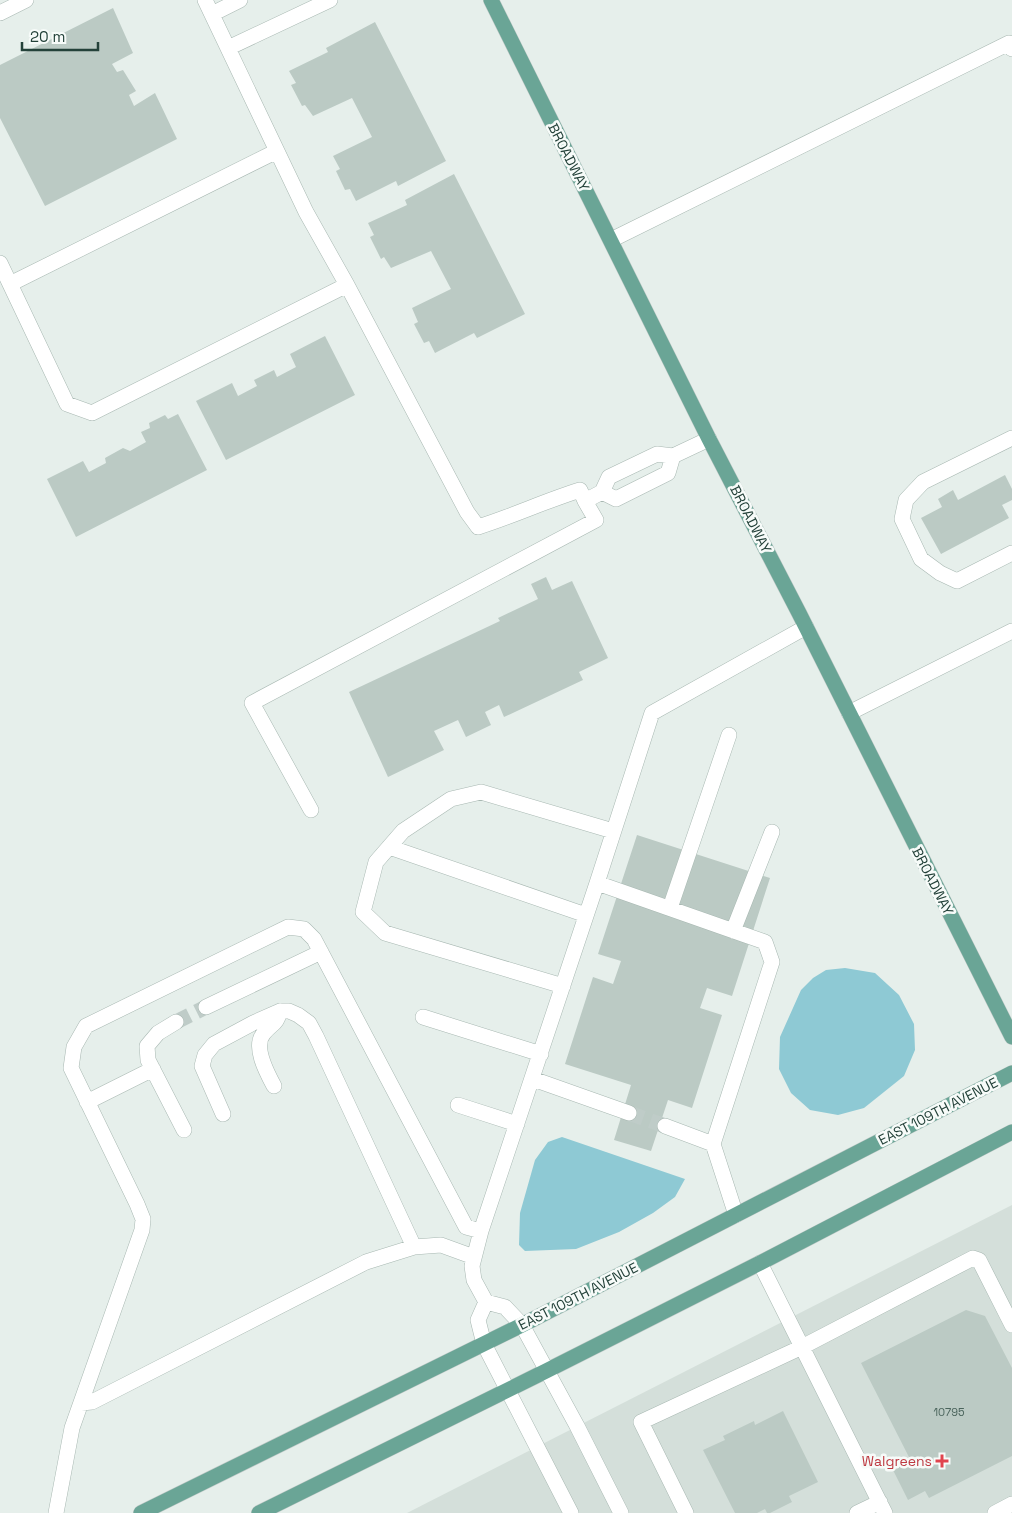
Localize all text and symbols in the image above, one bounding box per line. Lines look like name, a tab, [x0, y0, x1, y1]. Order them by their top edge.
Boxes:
scale bar	[22, 20, 99, 52]
text: 20 m	[30, 27, 65, 46]
street label: BROADWAY	[544, 120, 594, 194]
street label: BROADWAY	[726, 482, 776, 556]
street label: BROADWAY	[908, 844, 958, 918]
street label: EAST 109TH AVENUE	[875, 1073, 1001, 1149]
street label: EAST 109TH AVENUE	[515, 1258, 641, 1334]
house number: 10795	[934, 1405, 965, 1419]
place label: Walgreens	[862, 1452, 932, 1470]
marker: Walgreens	[936, 1455, 948, 1467]

